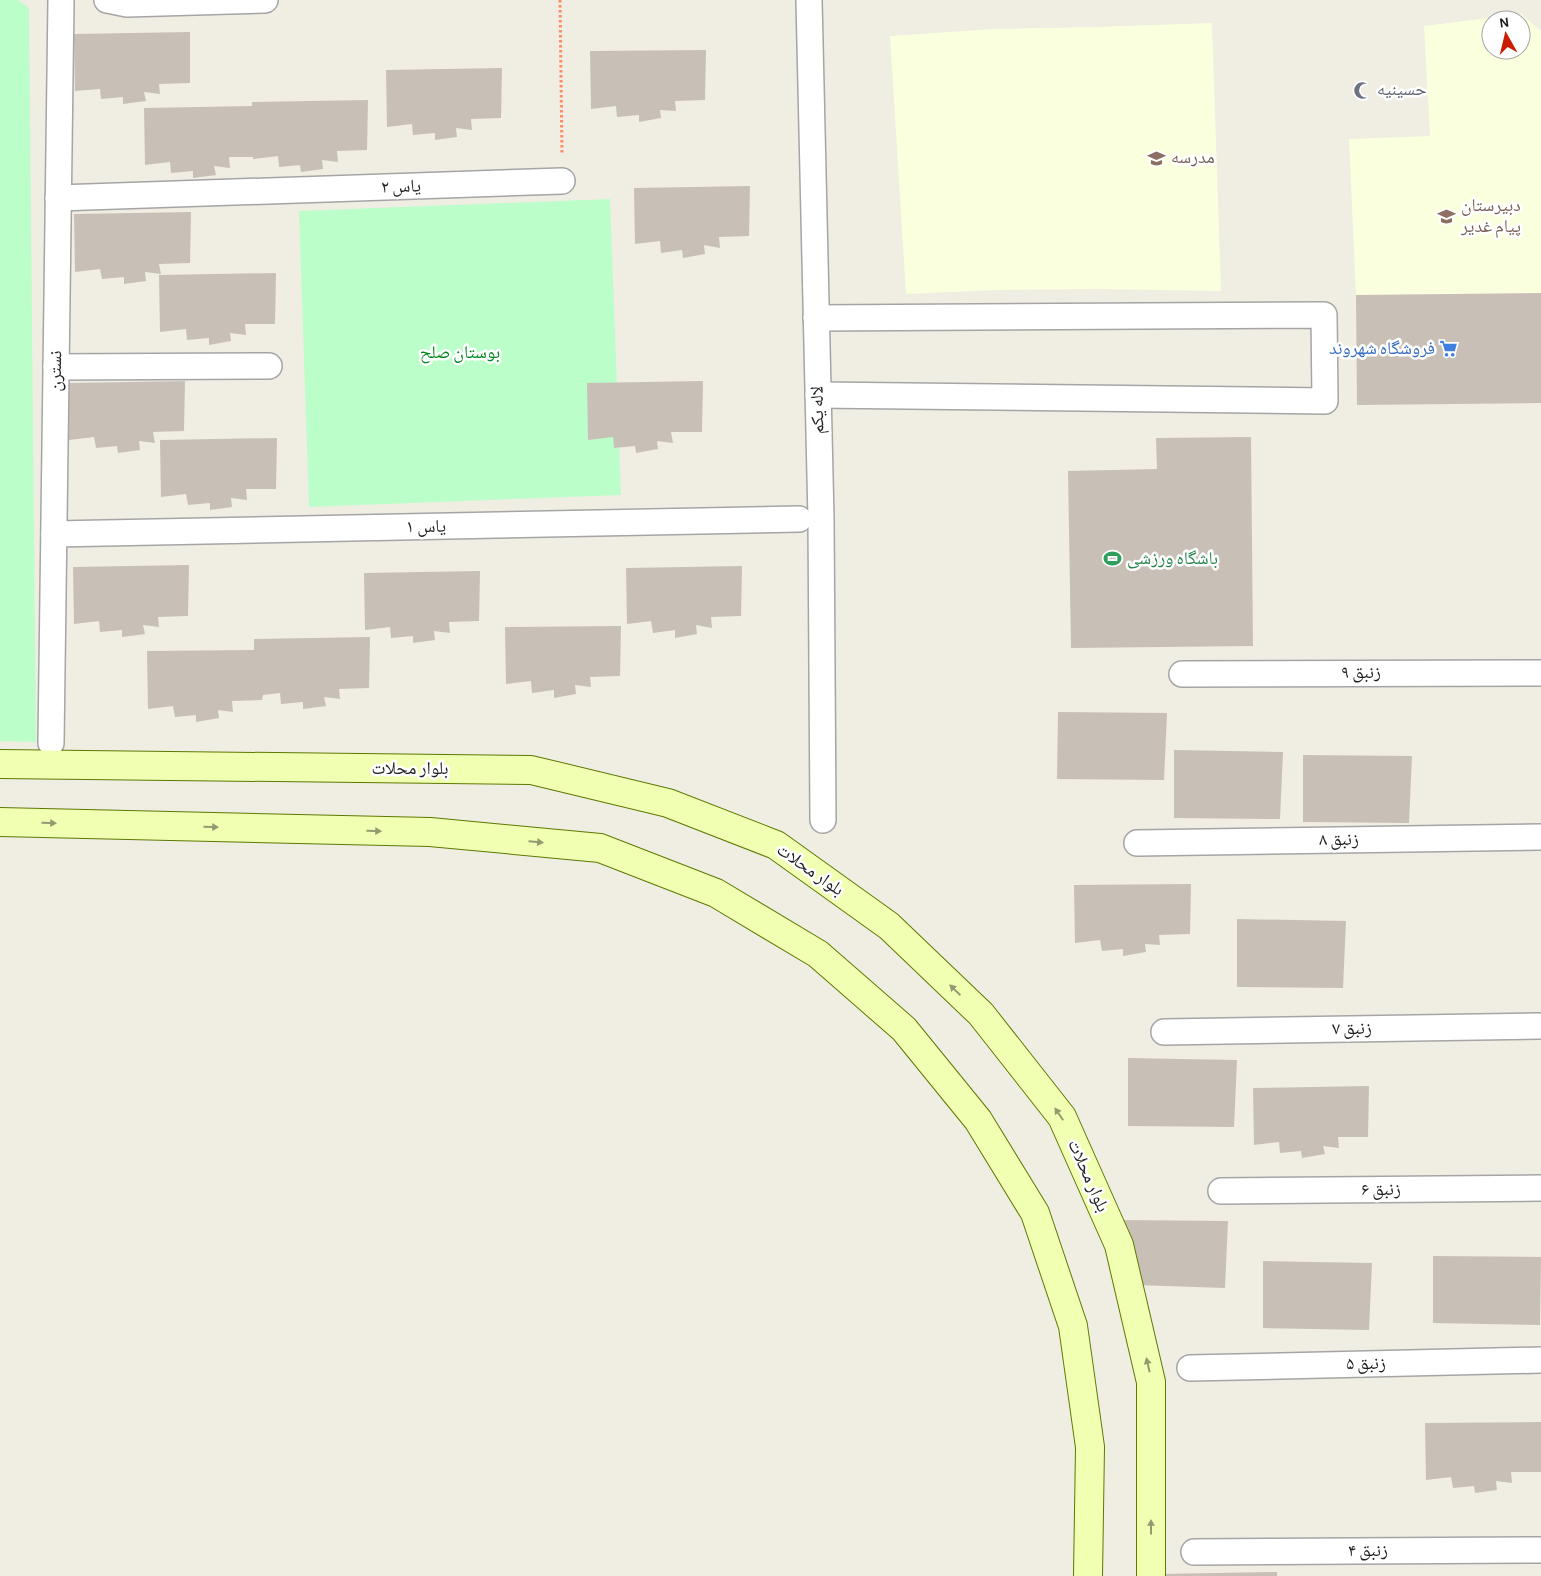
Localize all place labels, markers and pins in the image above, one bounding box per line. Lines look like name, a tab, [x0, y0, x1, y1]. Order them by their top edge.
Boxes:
mosque icon: حسینیه	[1353, 80, 1373, 100]
place label: حسینیه	[1377, 81, 1427, 99]
school or university icon: مدرسه	[1147, 148, 1167, 168]
place label: مدرسه	[1171, 149, 1215, 167]
place label: دبیرستان پیام غدیر	[1460, 197, 1521, 238]
school or university icon: دبیرستان پیام غدیر	[1437, 206, 1457, 226]
supermarket icon: فروشگاه شهروند	[1439, 339, 1459, 359]
place label: فروشگاه شهروند	[1329, 340, 1435, 358]
sports icon: باشگاه ورزشی	[1103, 549, 1123, 569]
place label: باشگاه ورزشی	[1127, 550, 1218, 569]

